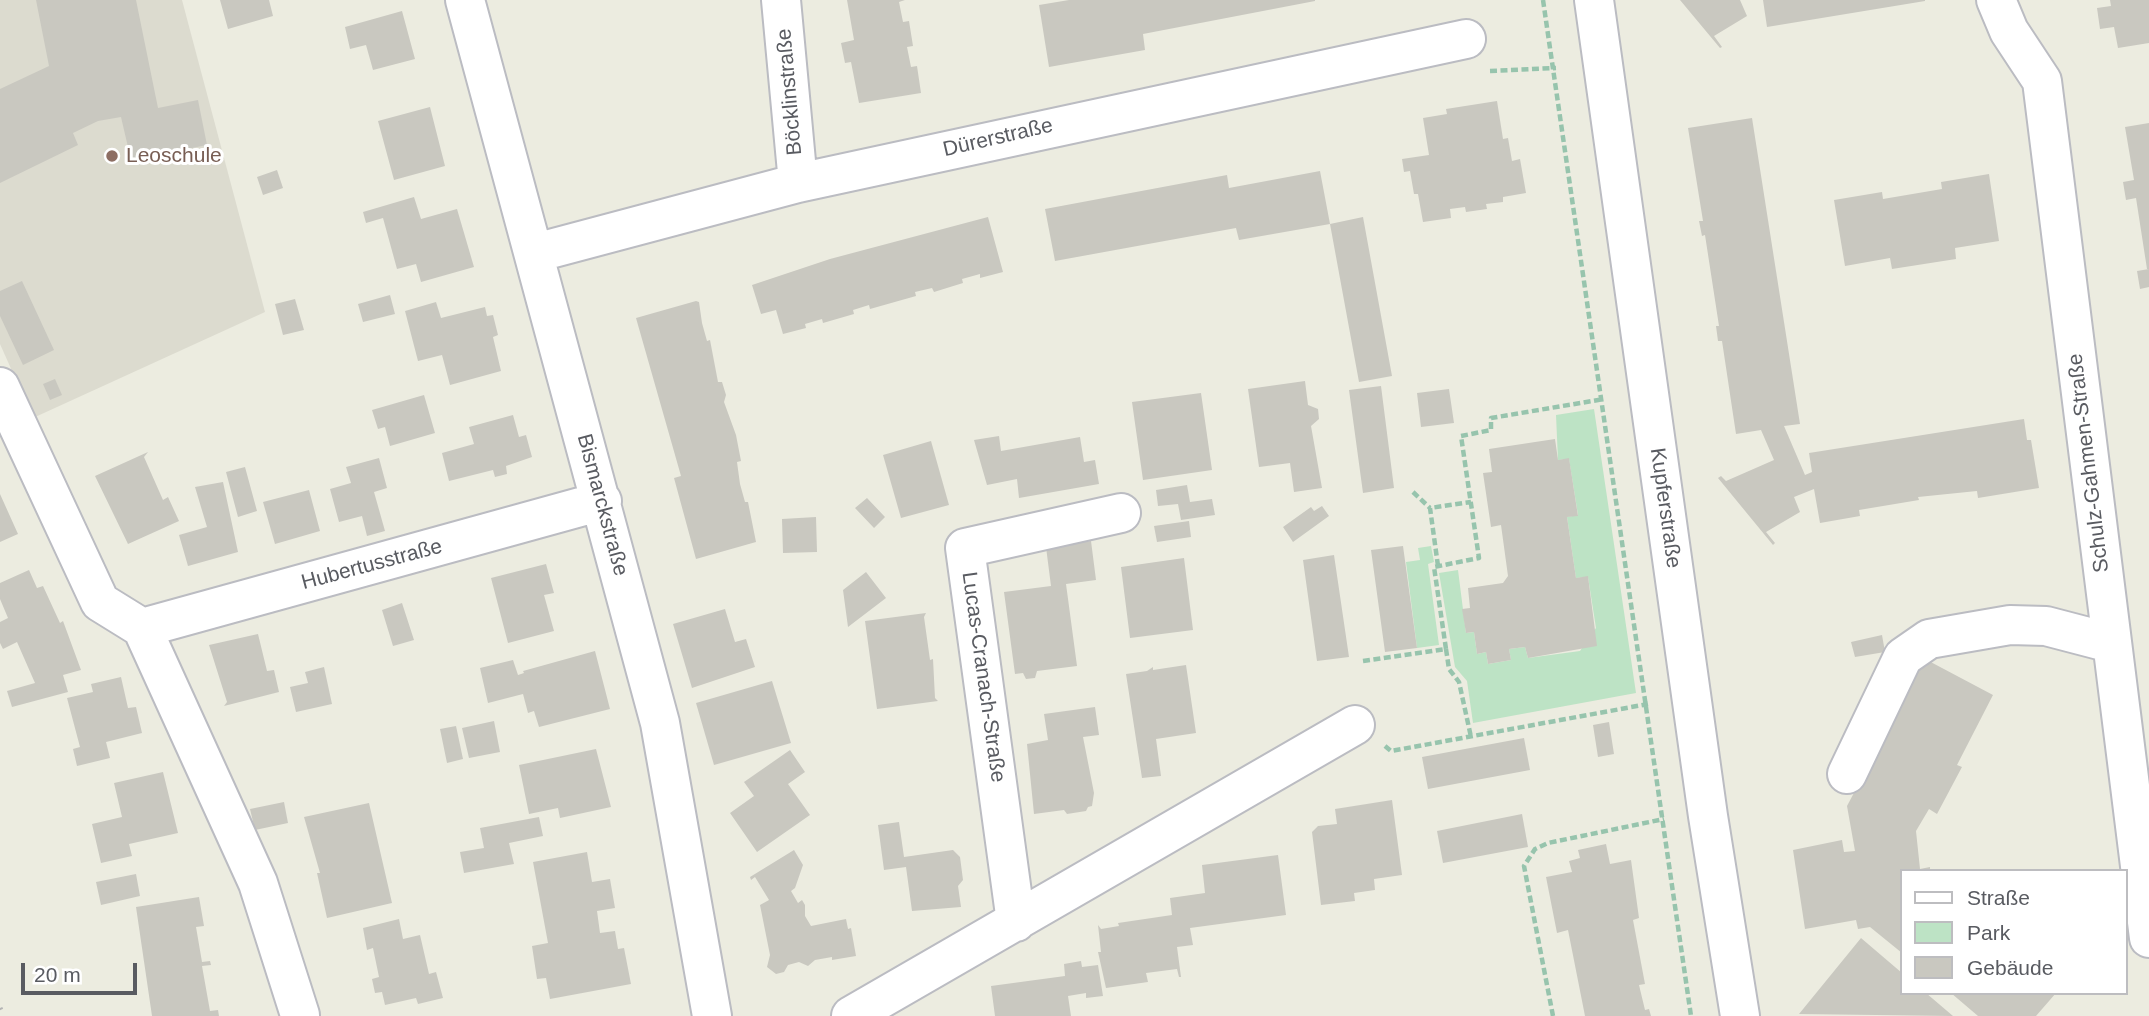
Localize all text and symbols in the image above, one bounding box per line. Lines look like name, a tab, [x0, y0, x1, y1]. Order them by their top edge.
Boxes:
street label: Böcklinstraße	[772, 28, 808, 156]
street label: Dürerstraße	[941, 113, 1055, 163]
place label: Leoschule	[126, 143, 222, 169]
marker: Leoschule	[104, 148, 120, 164]
street label: Schulz-Gahmen-Straße	[2063, 352, 2115, 574]
street label: Bismarckstraße	[571, 431, 633, 579]
street label: Kupferstraße	[1644, 446, 1686, 570]
street label: Hubertusstraße	[299, 534, 445, 596]
street label: Lucas-Cranach-Straße	[956, 570, 1010, 784]
legend	[1900, 869, 2128, 995]
text: Straße	[1967, 886, 2030, 909]
text: Park	[1967, 921, 2010, 944]
scale bar	[24, 950, 140, 994]
text: Gebäude	[1967, 956, 2053, 979]
text: 20 m	[34, 963, 81, 986]

